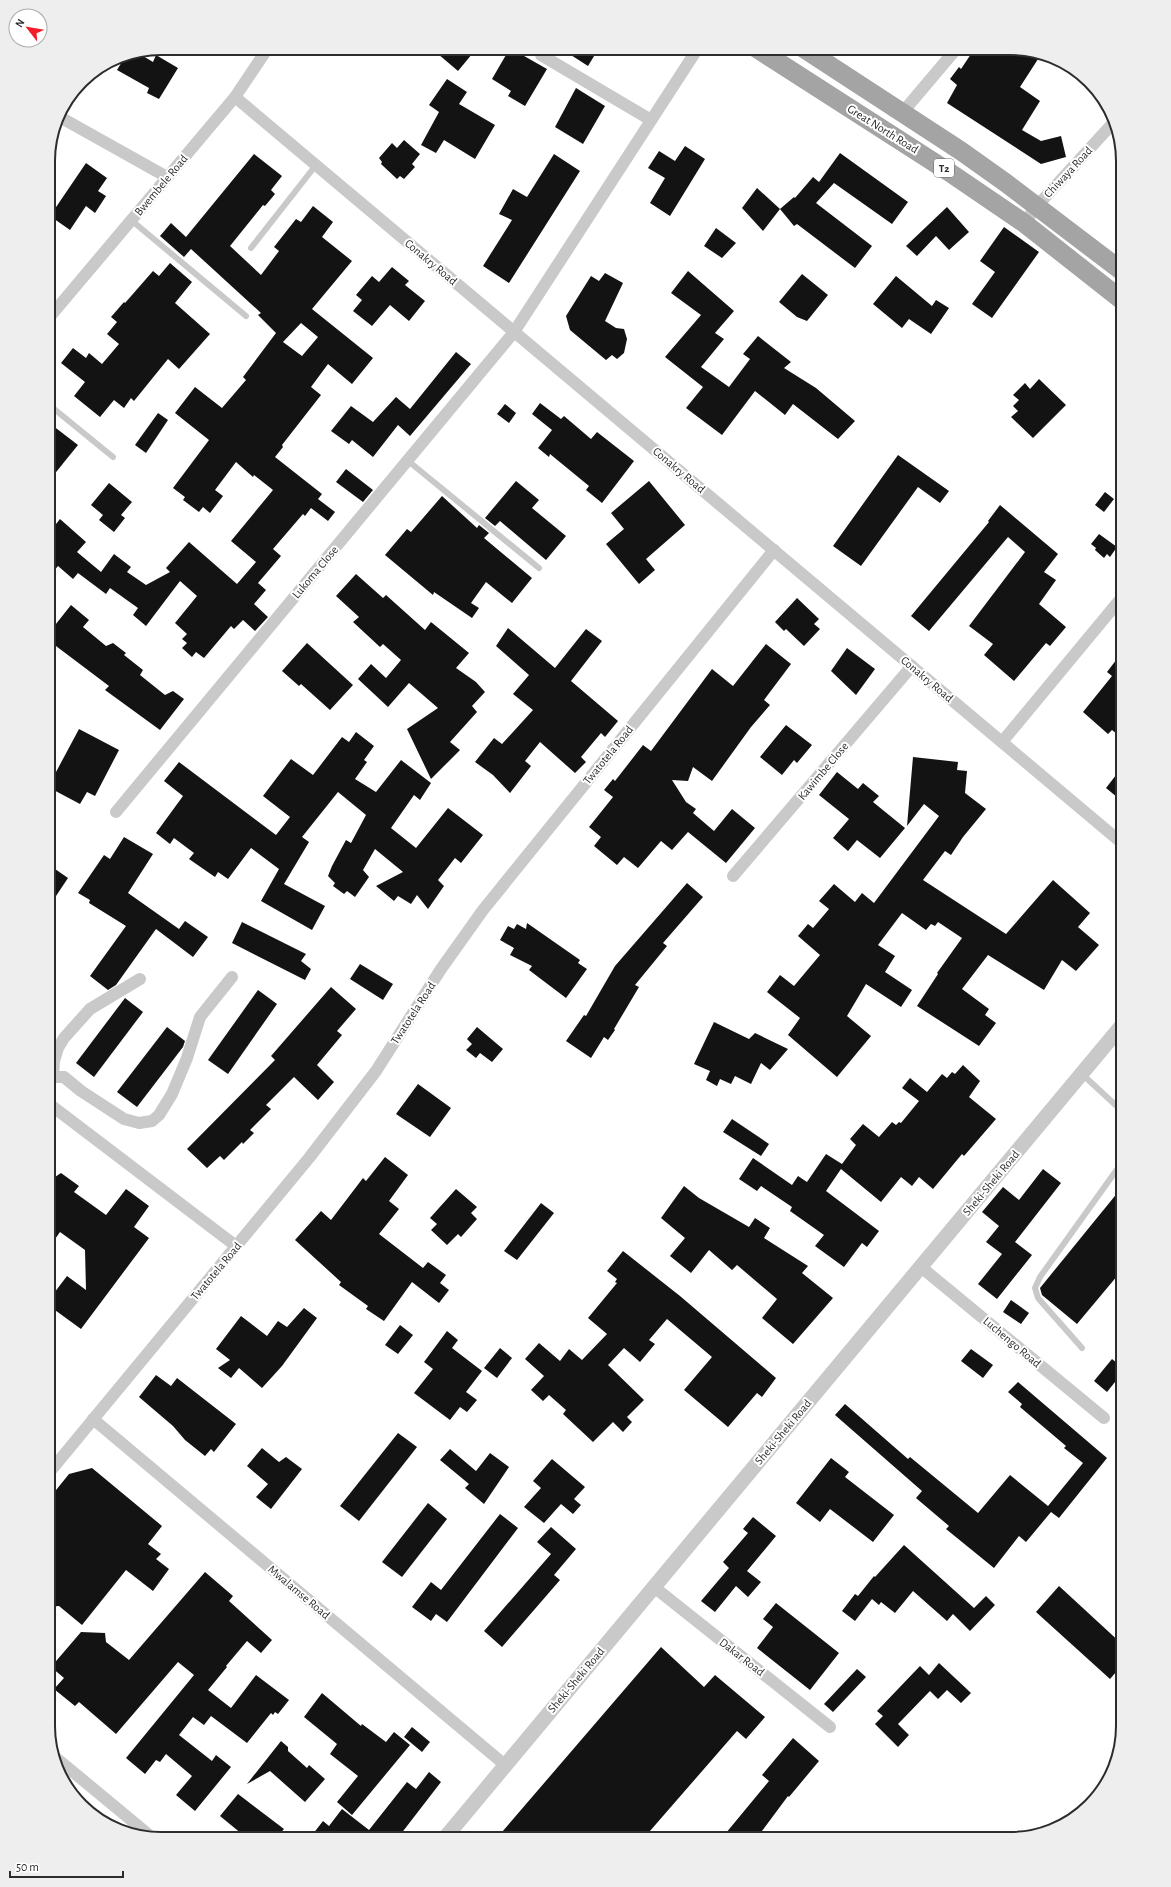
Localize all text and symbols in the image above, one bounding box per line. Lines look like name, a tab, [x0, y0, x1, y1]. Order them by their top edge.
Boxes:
north arrow	[8, 8, 48, 48]
text: N	[13, 17, 27, 29]
street label: Great North Road	[845, 102, 921, 156]
street label: Chiwaya Road	[1041, 144, 1095, 201]
street label: Bwembele Road	[132, 152, 190, 218]
road number: T2	[934, 159, 954, 177]
street label: Conakry Road	[402, 237, 459, 288]
street label: Conakry Road	[650, 445, 707, 496]
street label: Lukoma Close	[290, 543, 340, 601]
street label: Conakry Road	[898, 654, 955, 705]
street label: Twatotela Road	[581, 723, 635, 787]
street label: Kawimbe Close	[796, 740, 850, 802]
street label: Twatotela Road	[388, 980, 438, 1046]
street label: Sheki-Sheki Road	[960, 1148, 1022, 1218]
street label: Twatotela Road	[188, 1240, 244, 1302]
street label: Luchengo Road	[981, 1314, 1043, 1370]
street label: Sheki-Sheki Road	[752, 1397, 814, 1467]
street label: Mwalamse Road	[266, 1563, 332, 1621]
street label: Dakar Road	[717, 1636, 767, 1678]
street label: Sheki-Sheki Road	[545, 1645, 607, 1715]
scale bar	[10, 1853, 123, 1879]
text: 50 m	[16, 1861, 39, 1873]

